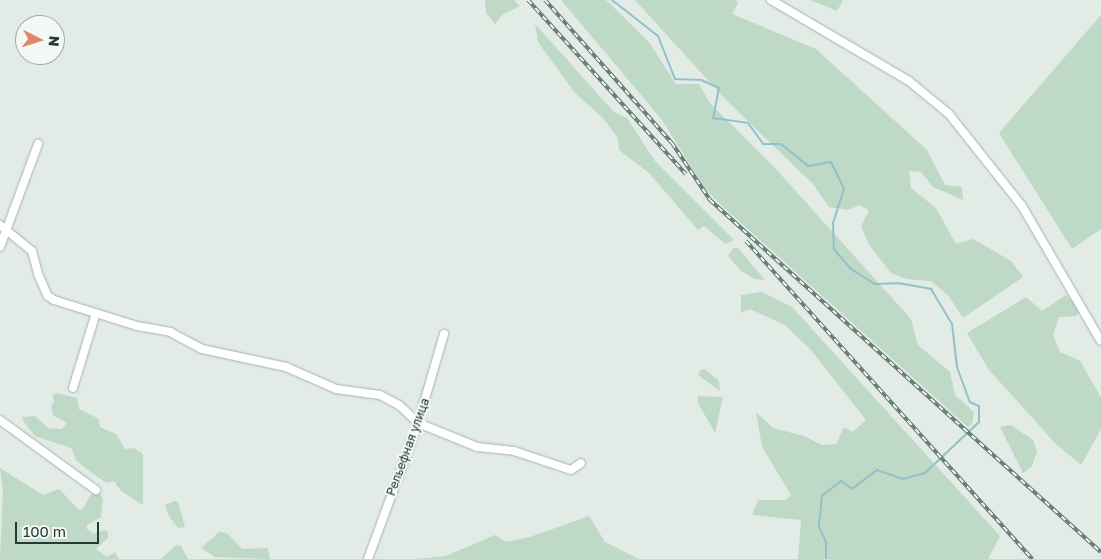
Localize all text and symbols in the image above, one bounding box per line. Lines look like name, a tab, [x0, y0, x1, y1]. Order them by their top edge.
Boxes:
north arrow	[15, 15, 65, 65]
text: N	[46, 35, 63, 47]
street label: Рельефная улица	[384, 396, 432, 498]
scale bar	[18, 512, 101, 544]
text: 100 m	[23, 522, 66, 540]

